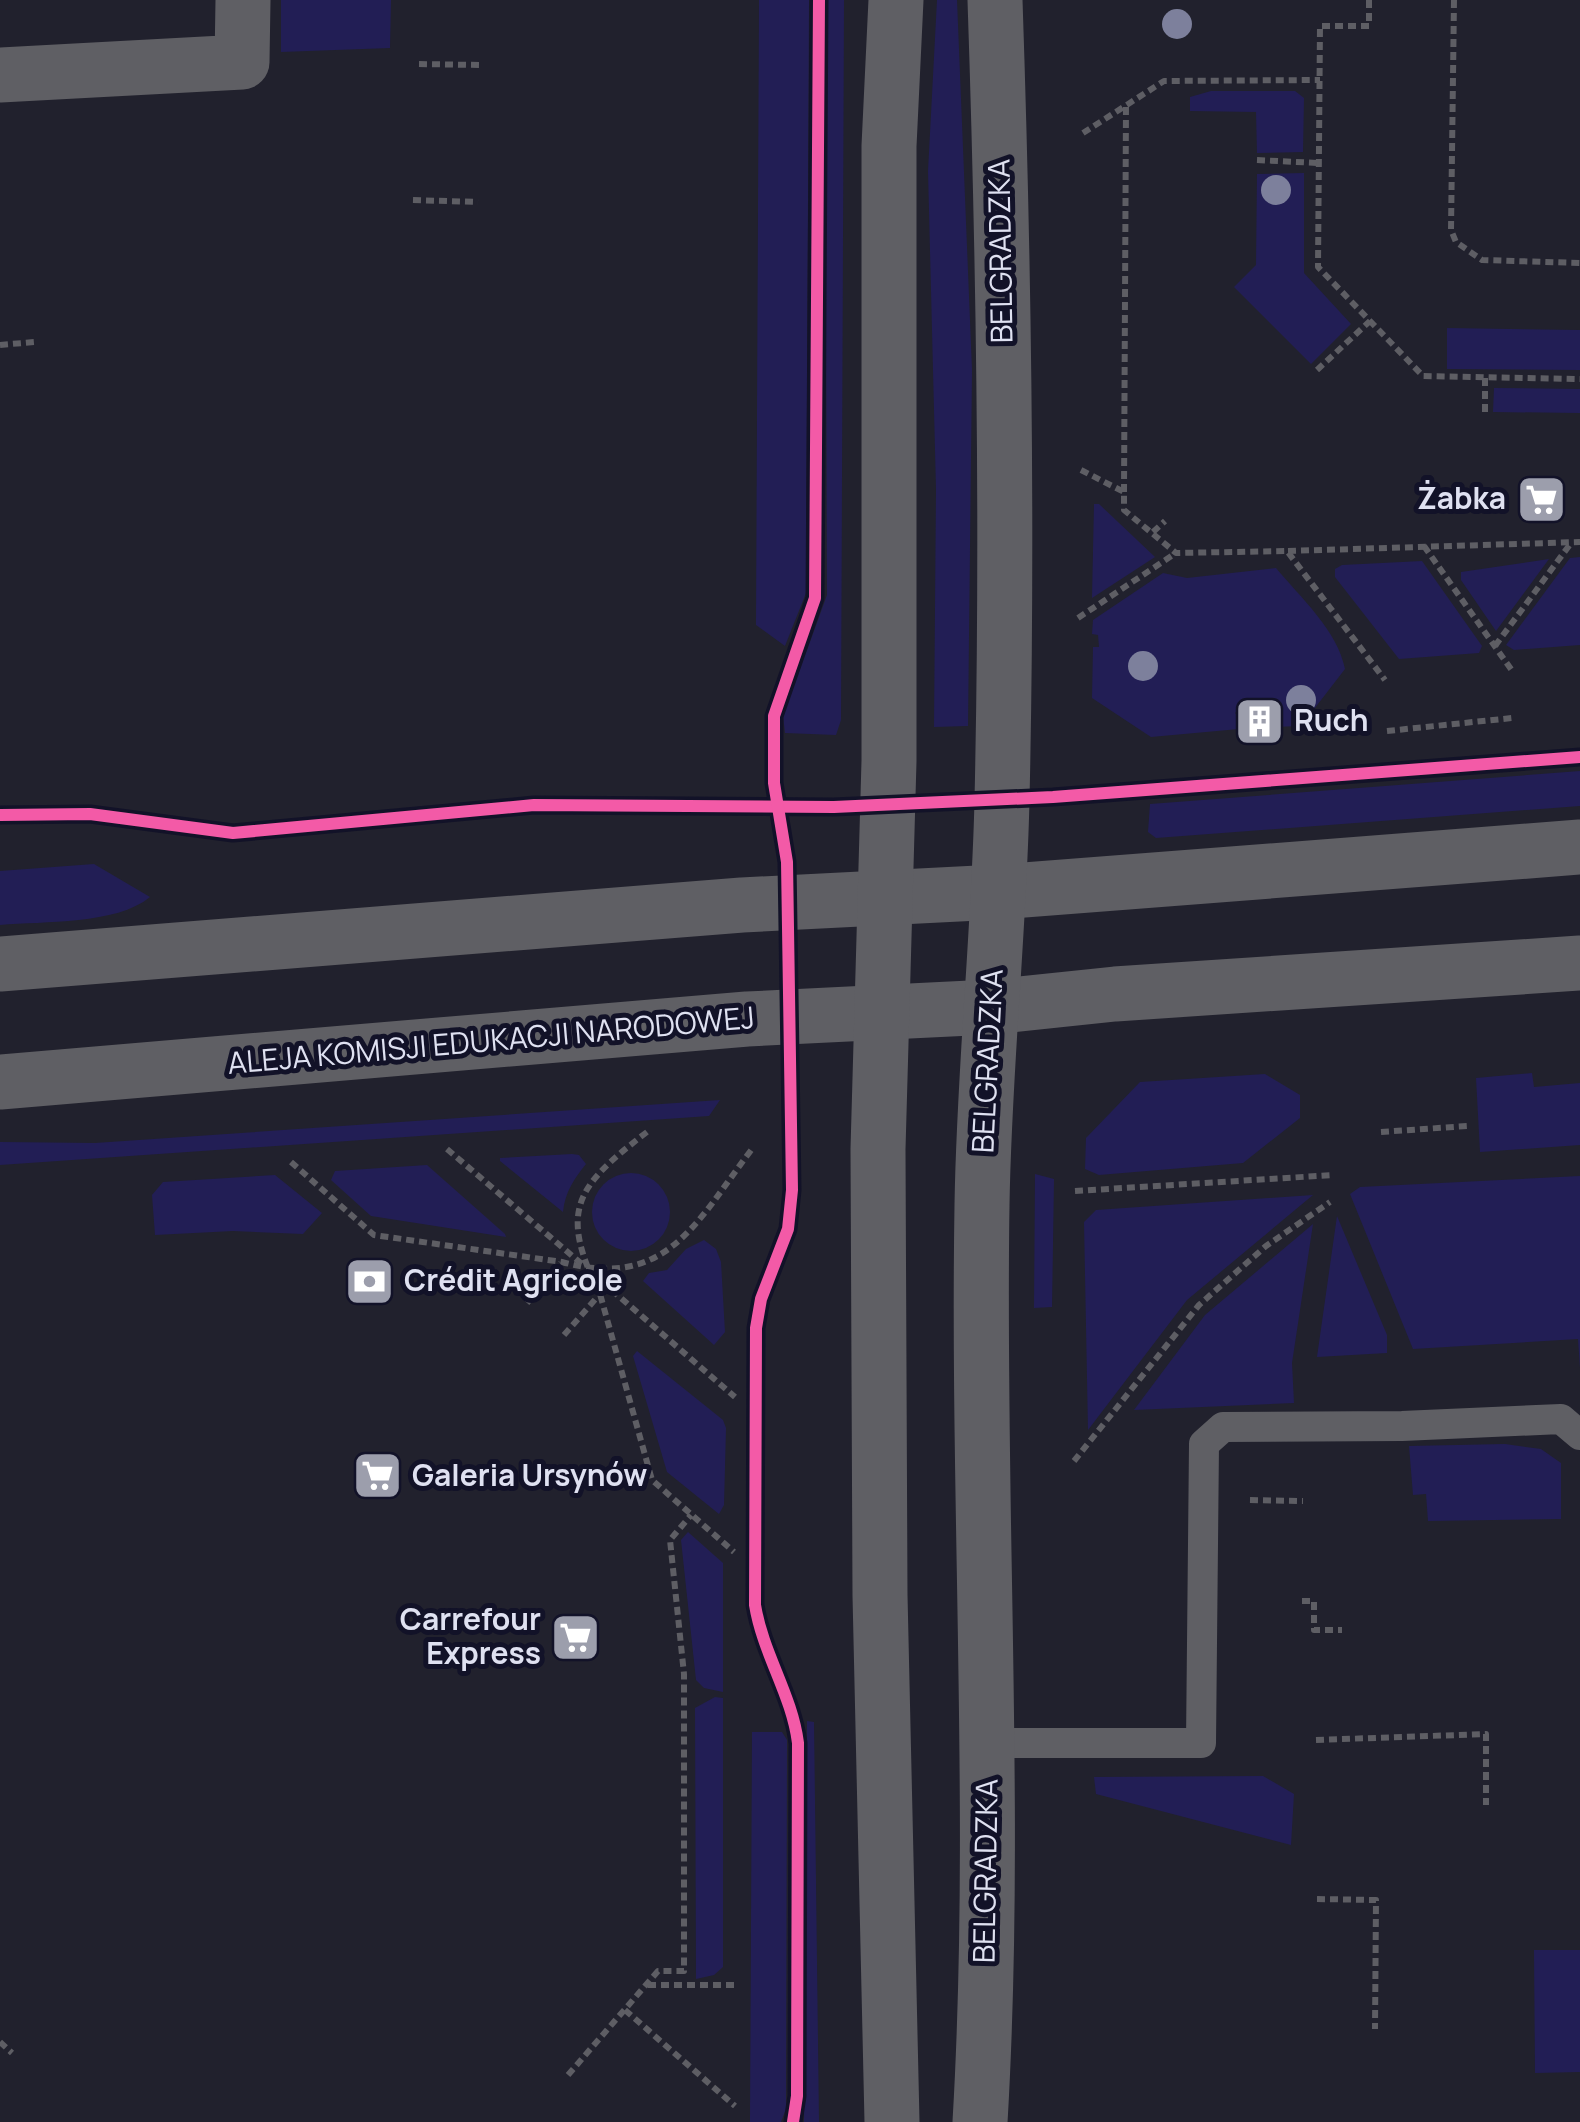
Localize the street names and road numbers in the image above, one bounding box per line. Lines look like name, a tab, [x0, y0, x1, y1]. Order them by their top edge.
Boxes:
street label: BELGRADZKA	[977, 158, 1022, 344]
street label: BELGRADZKA	[961, 968, 1012, 1154]
street label: ALEJA KOMISJI EDUKACJI NARODOWEJ	[226, 996, 756, 1083]
street label: BELGRADZKA	[962, 1778, 1007, 1964]

